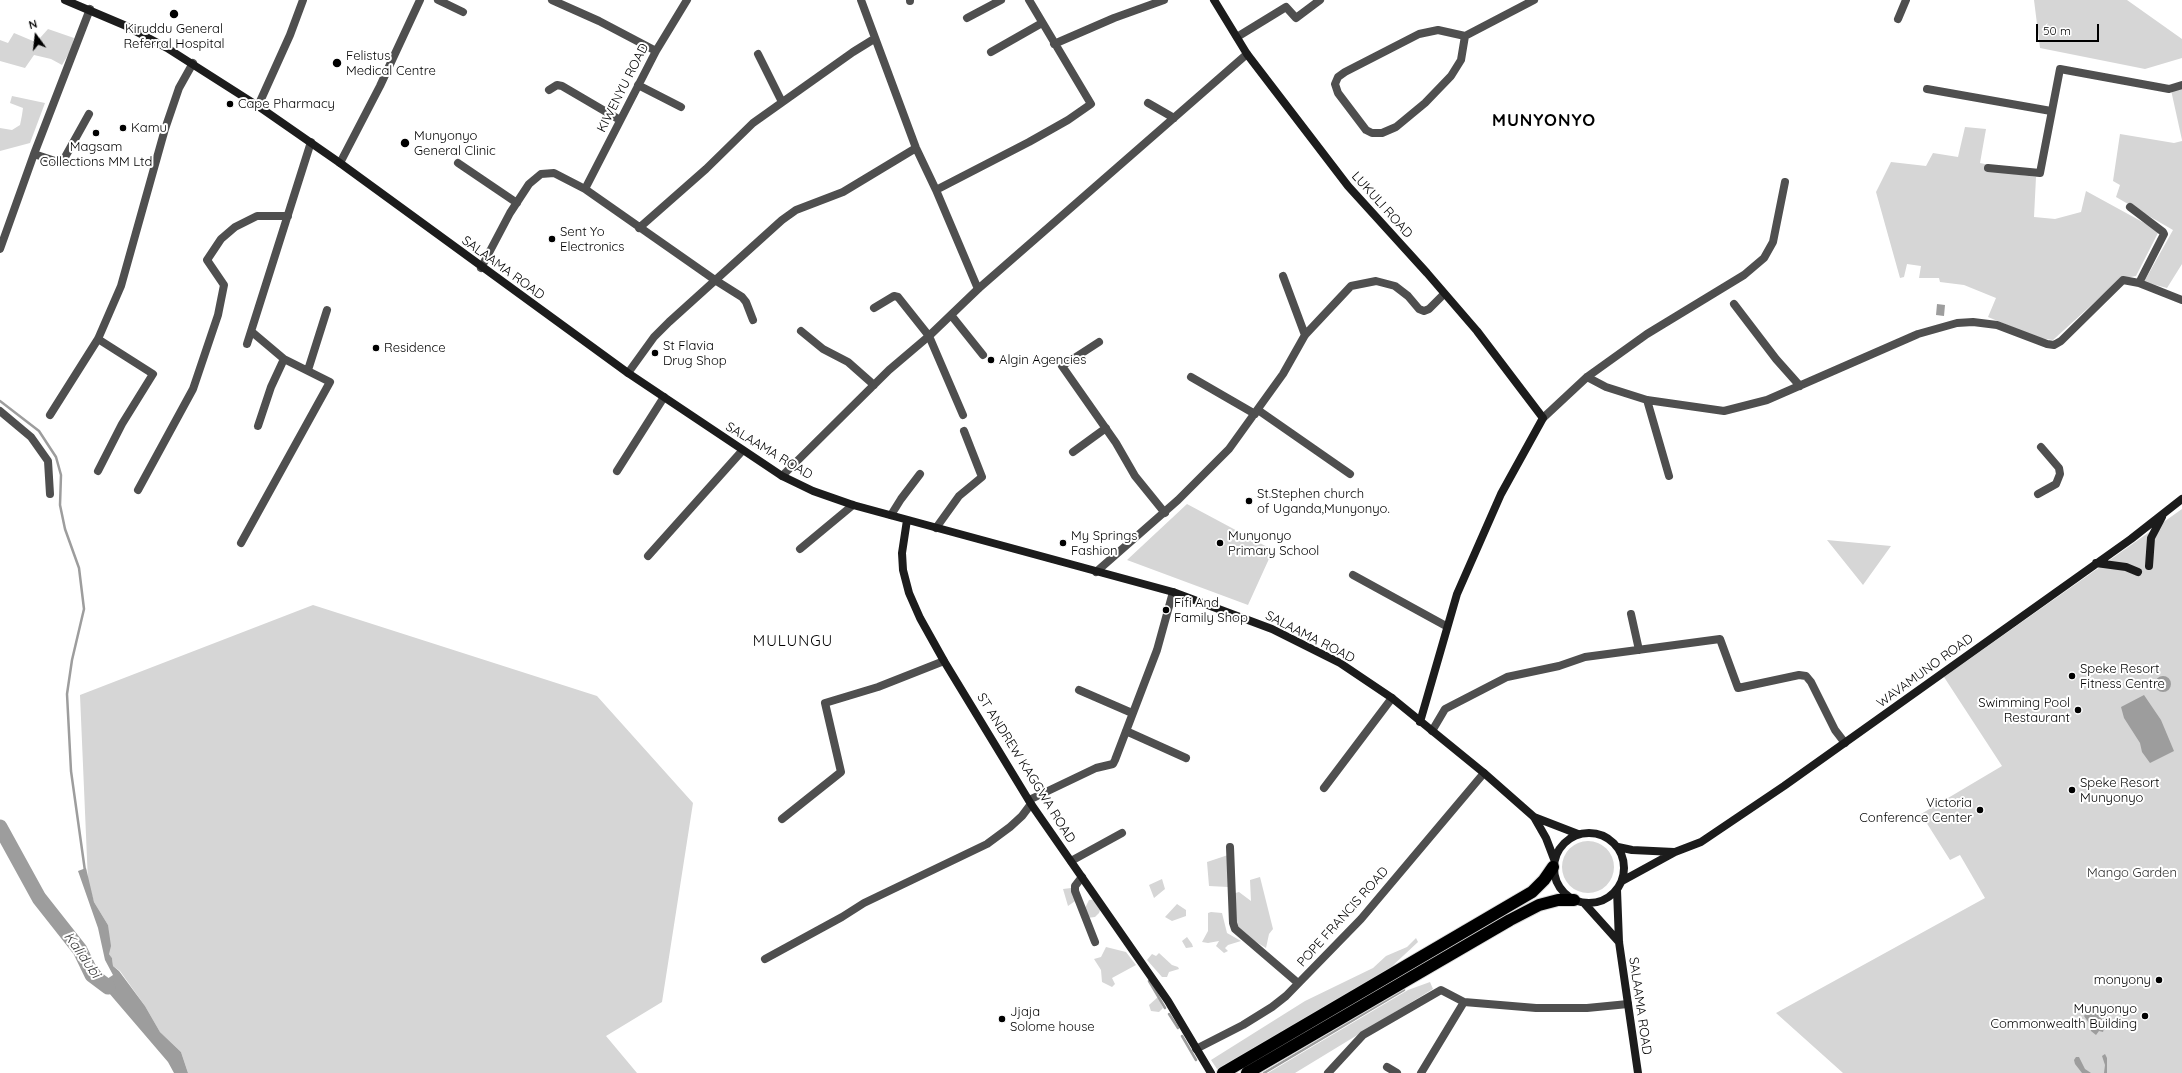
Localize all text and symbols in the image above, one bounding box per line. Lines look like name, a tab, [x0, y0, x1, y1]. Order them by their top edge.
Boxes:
marker: Kiruddu General Referral Hospital	[168, 8, 180, 20]
north arrow	[16, 16, 56, 56]
scale bar	[2038, 16, 2101, 42]
text: N	[27, 17, 39, 32]
place label: Kiruddu General Referral Hospital	[123, 21, 225, 52]
text: 50 m	[2043, 23, 2071, 38]
street label: KIWENYU ROAD	[594, 41, 652, 135]
place label: Felistus Medical Centre	[346, 48, 436, 79]
marker: Felistus Medical Centre	[331, 57, 343, 69]
place label: Cape Pharmacy	[238, 96, 335, 112]
marker: Cape Pharmacy	[225, 99, 235, 109]
district label: MUNYONYO	[1492, 111, 1596, 131]
place label: Kamu	[131, 120, 167, 136]
marker: Kamu	[118, 123, 128, 133]
marker: Magsam Collections MM Ltd	[91, 128, 101, 138]
place label: Munyonyo General Clinic	[414, 128, 496, 159]
marker: Munyonyo General Clinic	[399, 137, 411, 149]
place label: Magsam Collections MM Ltd	[40, 139, 152, 170]
street label: LUKULI ROAD	[1348, 169, 1416, 241]
place label: Sent Yo Electronics	[560, 224, 624, 255]
street label: SALAAMA ROAD	[459, 233, 547, 303]
marker: Sent Yo Electronics	[547, 234, 557, 244]
place label: St Flavia Drug Shop	[663, 338, 727, 369]
place label: Residence	[384, 340, 446, 356]
marker: Residence	[371, 343, 381, 353]
marker: St Flavia Drug Shop	[650, 348, 660, 358]
place label: Algin Agencies	[999, 352, 1086, 368]
marker: Algin Agencies	[986, 355, 996, 365]
street label: SALAAMA ROAD	[723, 419, 815, 483]
place label: St.Stephen church of Uganda,Munyonyo.	[1257, 486, 1390, 517]
marker: St.Stephen church of Uganda,Munyonyo.	[1244, 496, 1254, 506]
place label: My Springs Fashion	[1071, 528, 1137, 559]
place label: Munyonyo Primary School	[1228, 528, 1319, 559]
marker: My Springs Fashion	[1058, 538, 1068, 548]
marker: Munyonyo Primary School	[1215, 538, 1225, 548]
place label: Fifi And Family Shop	[1174, 595, 1248, 626]
marker: Fifi And Family Shop	[1161, 605, 1171, 615]
street label: SALAAMA ROAD	[1263, 608, 1357, 666]
street label: WAVAMUNO ROAD	[1874, 631, 1976, 711]
district label: MULUNGU	[753, 632, 833, 650]
place label: Speke Resort Fitness Centre	[2080, 661, 2165, 692]
marker: Speke Resort Fitness Centre	[2067, 671, 2077, 681]
street label: ST ANDREW KAGGWA ROAD	[973, 690, 1079, 846]
place label: Swimming Pool Restaurant	[1978, 695, 2070, 726]
marker: Swimming Pool Restaurant	[2073, 705, 2083, 715]
place label: Speke Resort Munyonyo	[2080, 775, 2159, 806]
marker: Speke Resort Munyonyo	[2067, 785, 2077, 795]
place label: Victoria Conference Center	[1859, 795, 1972, 826]
marker: Victoria Conference Center	[1975, 805, 1985, 815]
street label: POPE FRANCIS ROAD	[1294, 864, 1392, 970]
park label: Mango Garden	[2087, 865, 2177, 881]
water label: Kalidubi	[60, 929, 104, 981]
street label: SALAAMA ROAD	[1625, 956, 1655, 1056]
place label: monyony	[2094, 972, 2151, 988]
marker: monyony	[2154, 975, 2164, 985]
place label: Munyonyo Commonwealth Building	[1990, 1001, 2137, 1032]
place label: Jjaja Solome house	[1010, 1004, 1095, 1035]
marker: Munyonyo Commonwealth Building	[2140, 1011, 2150, 1021]
marker: Jjaja Solome house	[997, 1014, 1007, 1024]

